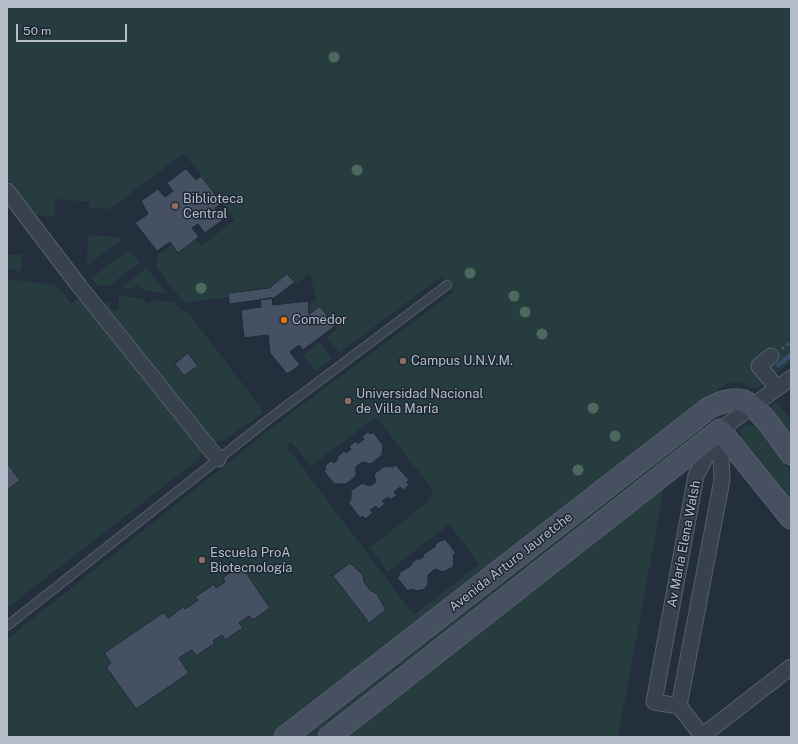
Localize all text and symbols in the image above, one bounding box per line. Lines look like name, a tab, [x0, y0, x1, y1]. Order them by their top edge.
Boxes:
scale bar	[18, 16, 129, 42]
text: 50 m	[23, 24, 51, 38]
place label: Biblioteca Central	[183, 191, 243, 222]
marker: Biblioteca Central	[170, 201, 180, 211]
place label: Comedor	[292, 312, 347, 328]
marker: Comedor	[279, 315, 289, 325]
place label: Campus U.N.V.M.	[411, 353, 513, 369]
marker: Campus U.N.V.M.	[398, 356, 408, 366]
place label: Universidad Nacional de Villa María	[356, 386, 483, 417]
marker: Universidad Nacional de Villa María	[343, 396, 353, 406]
street label: Av María Elena Walsh	[664, 479, 704, 609]
street label: Avenida Arturo Jauretche	[446, 509, 576, 615]
place label: Escuela ProA Biotecnología	[210, 545, 292, 576]
marker: Escuela ProA Biotecnología	[197, 555, 207, 565]

